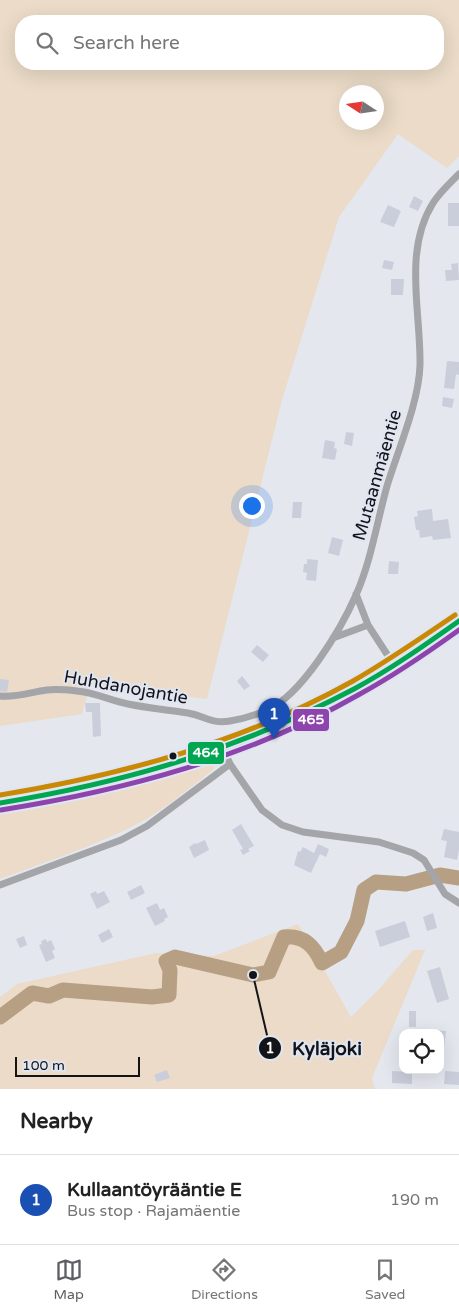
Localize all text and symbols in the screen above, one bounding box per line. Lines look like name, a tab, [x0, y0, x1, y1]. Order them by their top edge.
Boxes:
search box	[15, 15, 444, 70]
icon: search	[33, 29, 61, 57]
text: Search here	[73, 32, 180, 54]
north arrow	[339, 85, 384, 130]
street label: Mutaanmäentie	[348, 407, 406, 543]
your location	[239, 493, 265, 519]
street label: Huhdanojantie	[62, 665, 190, 709]
pin: 1	[258, 698, 290, 739]
line badge: 465	[292, 708, 330, 732]
text: 465	[298, 711, 324, 728]
line badge: 464	[187, 741, 225, 765]
text: 464	[193, 744, 219, 761]
unlabelled marker	[168, 751, 178, 761]
map controls	[399, 1029, 444, 1074]
button: locate	[399, 1029, 444, 1074]
callout: Kyläjoki	[257, 1031, 372, 1065]
text: Kyläjoki	[292, 1038, 362, 1061]
text: 1	[265, 1039, 275, 1057]
scale bar	[15, 1054, 140, 1077]
text: 100 m	[22, 1057, 65, 1074]
text: Nearby	[20, 1109, 93, 1134]
text: Kullaantöyrääntie E	[67, 1179, 242, 1201]
text: 1	[31, 1190, 41, 1210]
text: 190 m	[390, 1190, 439, 1210]
text: Bus stop · Rajamäentie	[67, 1201, 240, 1221]
tab: Map	[54, 1256, 84, 1303]
tab: Directions	[191, 1256, 258, 1303]
tab: Saved	[365, 1256, 405, 1303]

